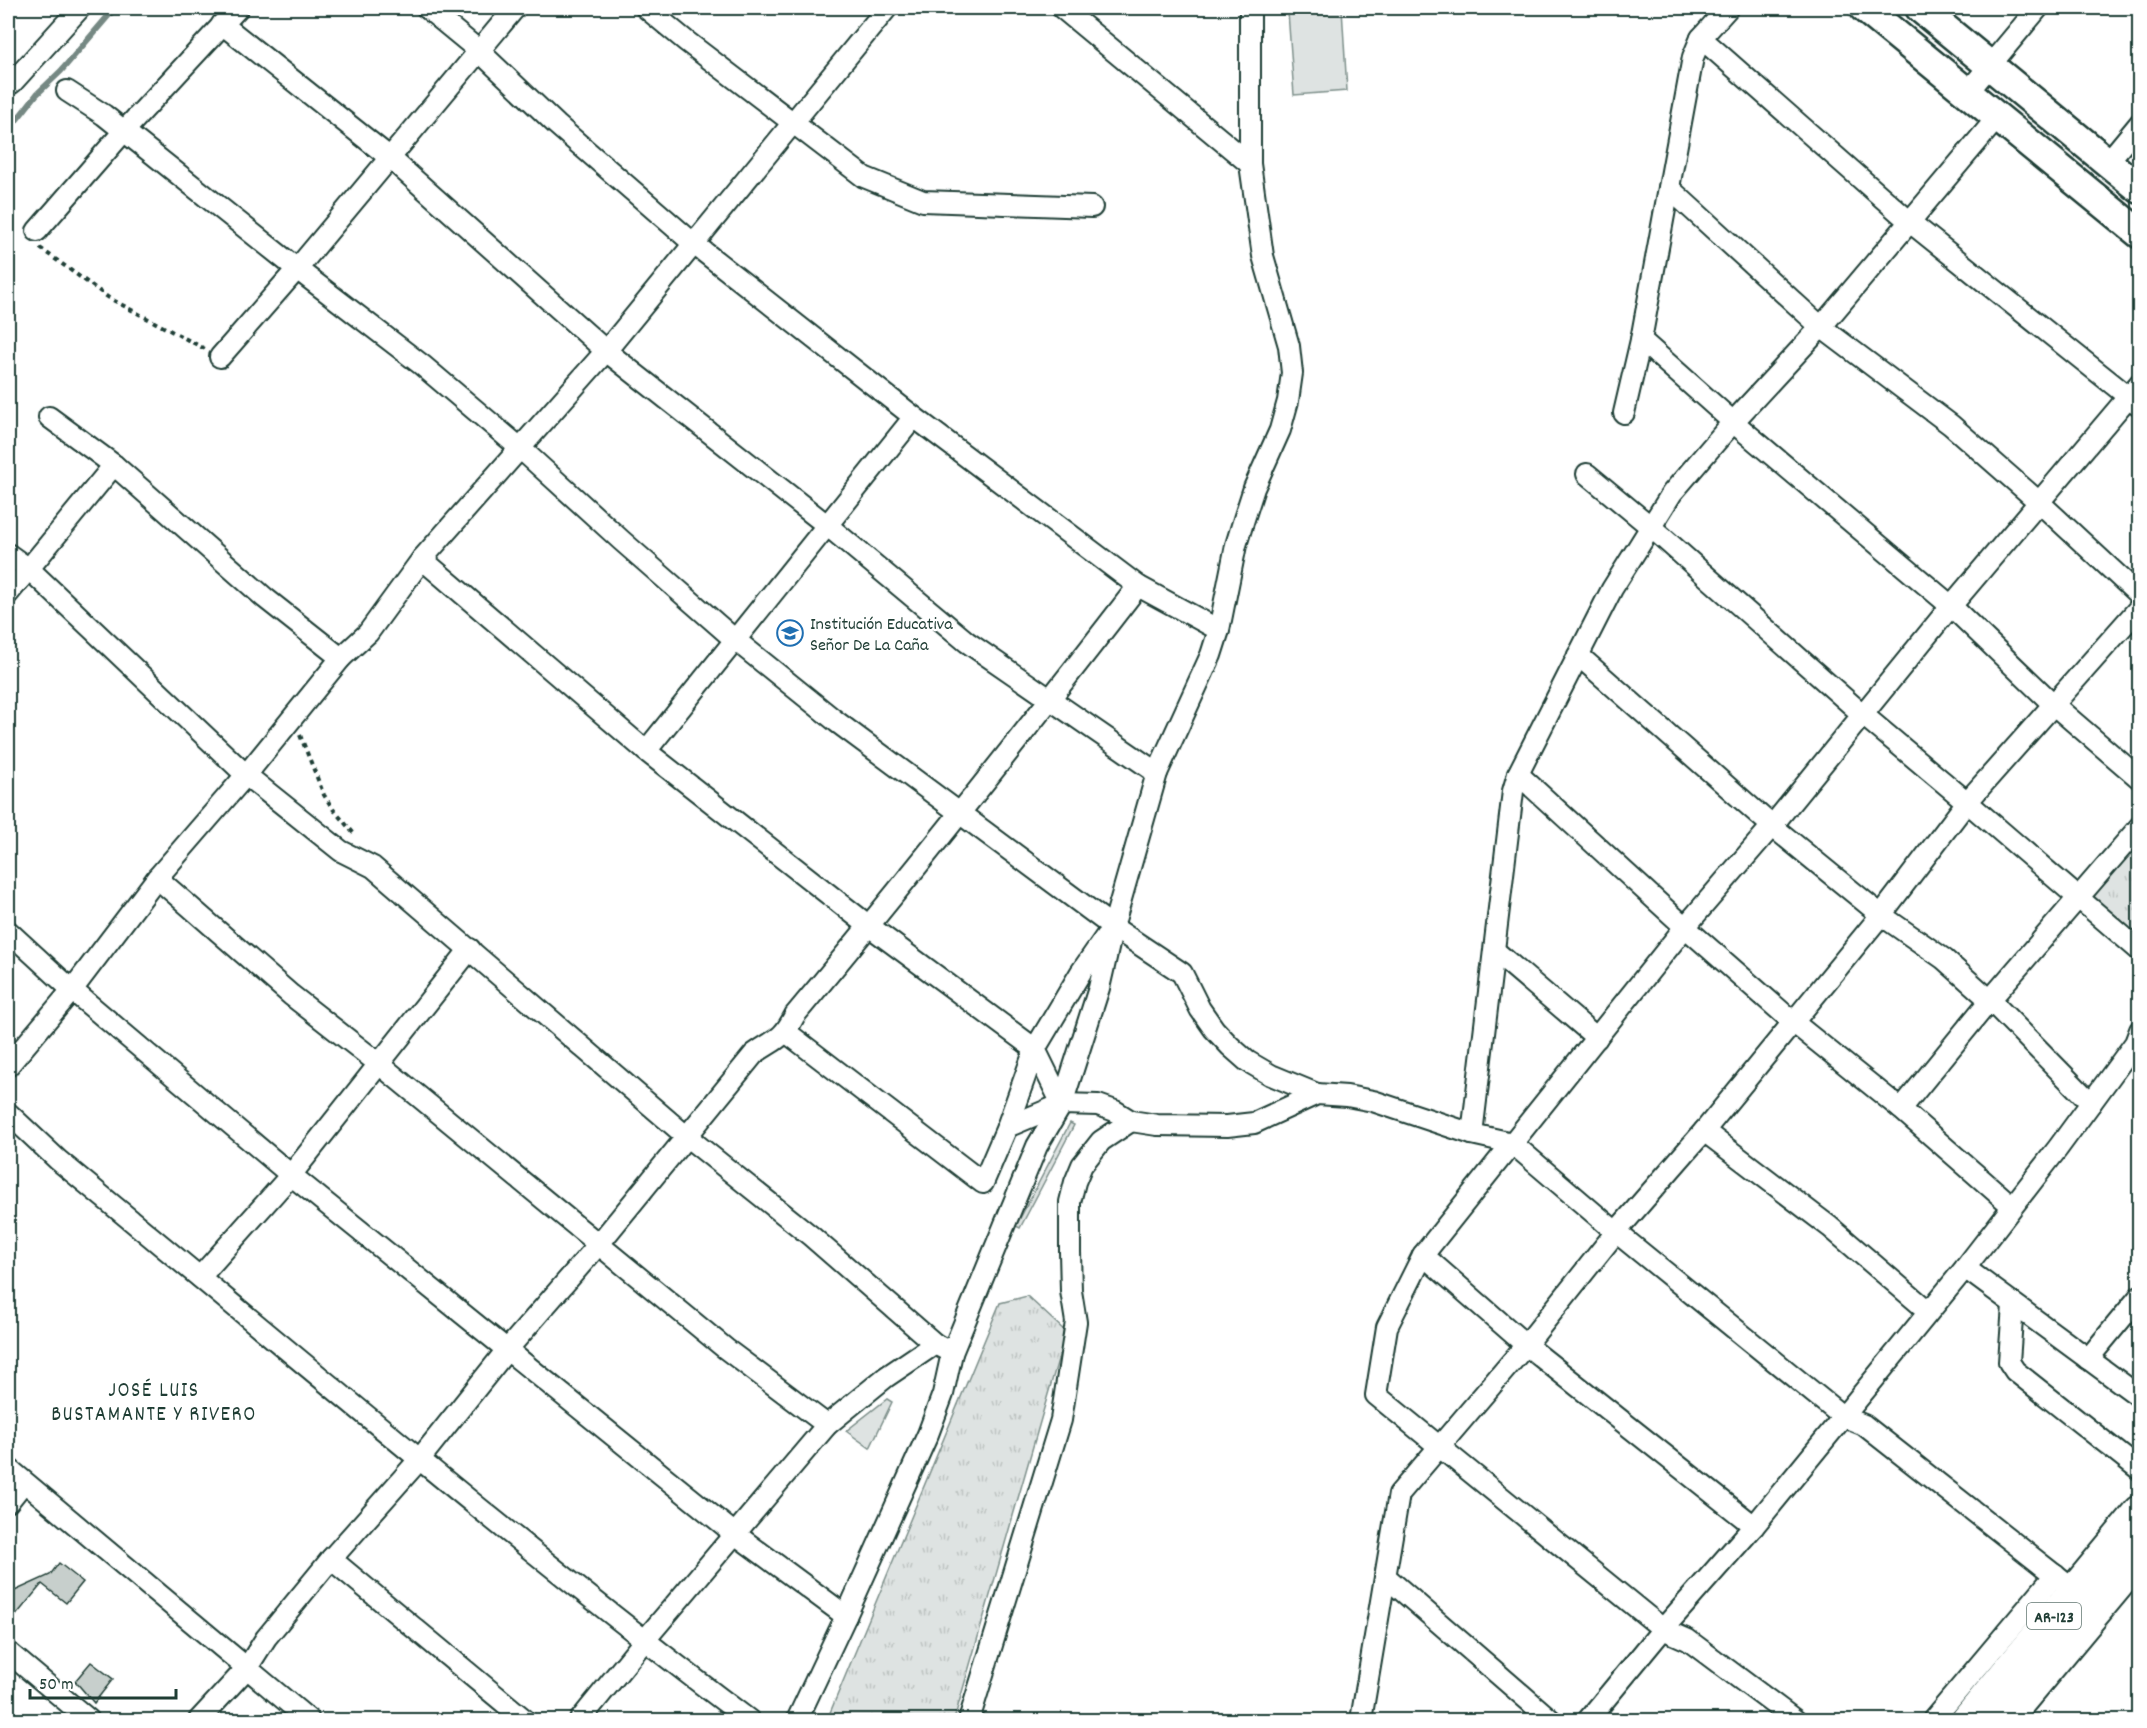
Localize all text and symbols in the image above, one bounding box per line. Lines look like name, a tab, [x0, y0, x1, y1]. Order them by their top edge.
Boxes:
place label: Institución Educativa Señor De La Caña	[810, 613, 953, 659]
school or university icon: Institución Educativa Señor De La Caña	[775, 618, 805, 648]
district label: JOSÉ LUIS BUSTAMANTE Y RIVERO	[51, 1377, 257, 1431]
road number: AR-123	[2027, 1603, 2081, 1629]
scale bar	[30, 1662, 176, 1700]
text: 50 m	[39, 1673, 74, 1698]

